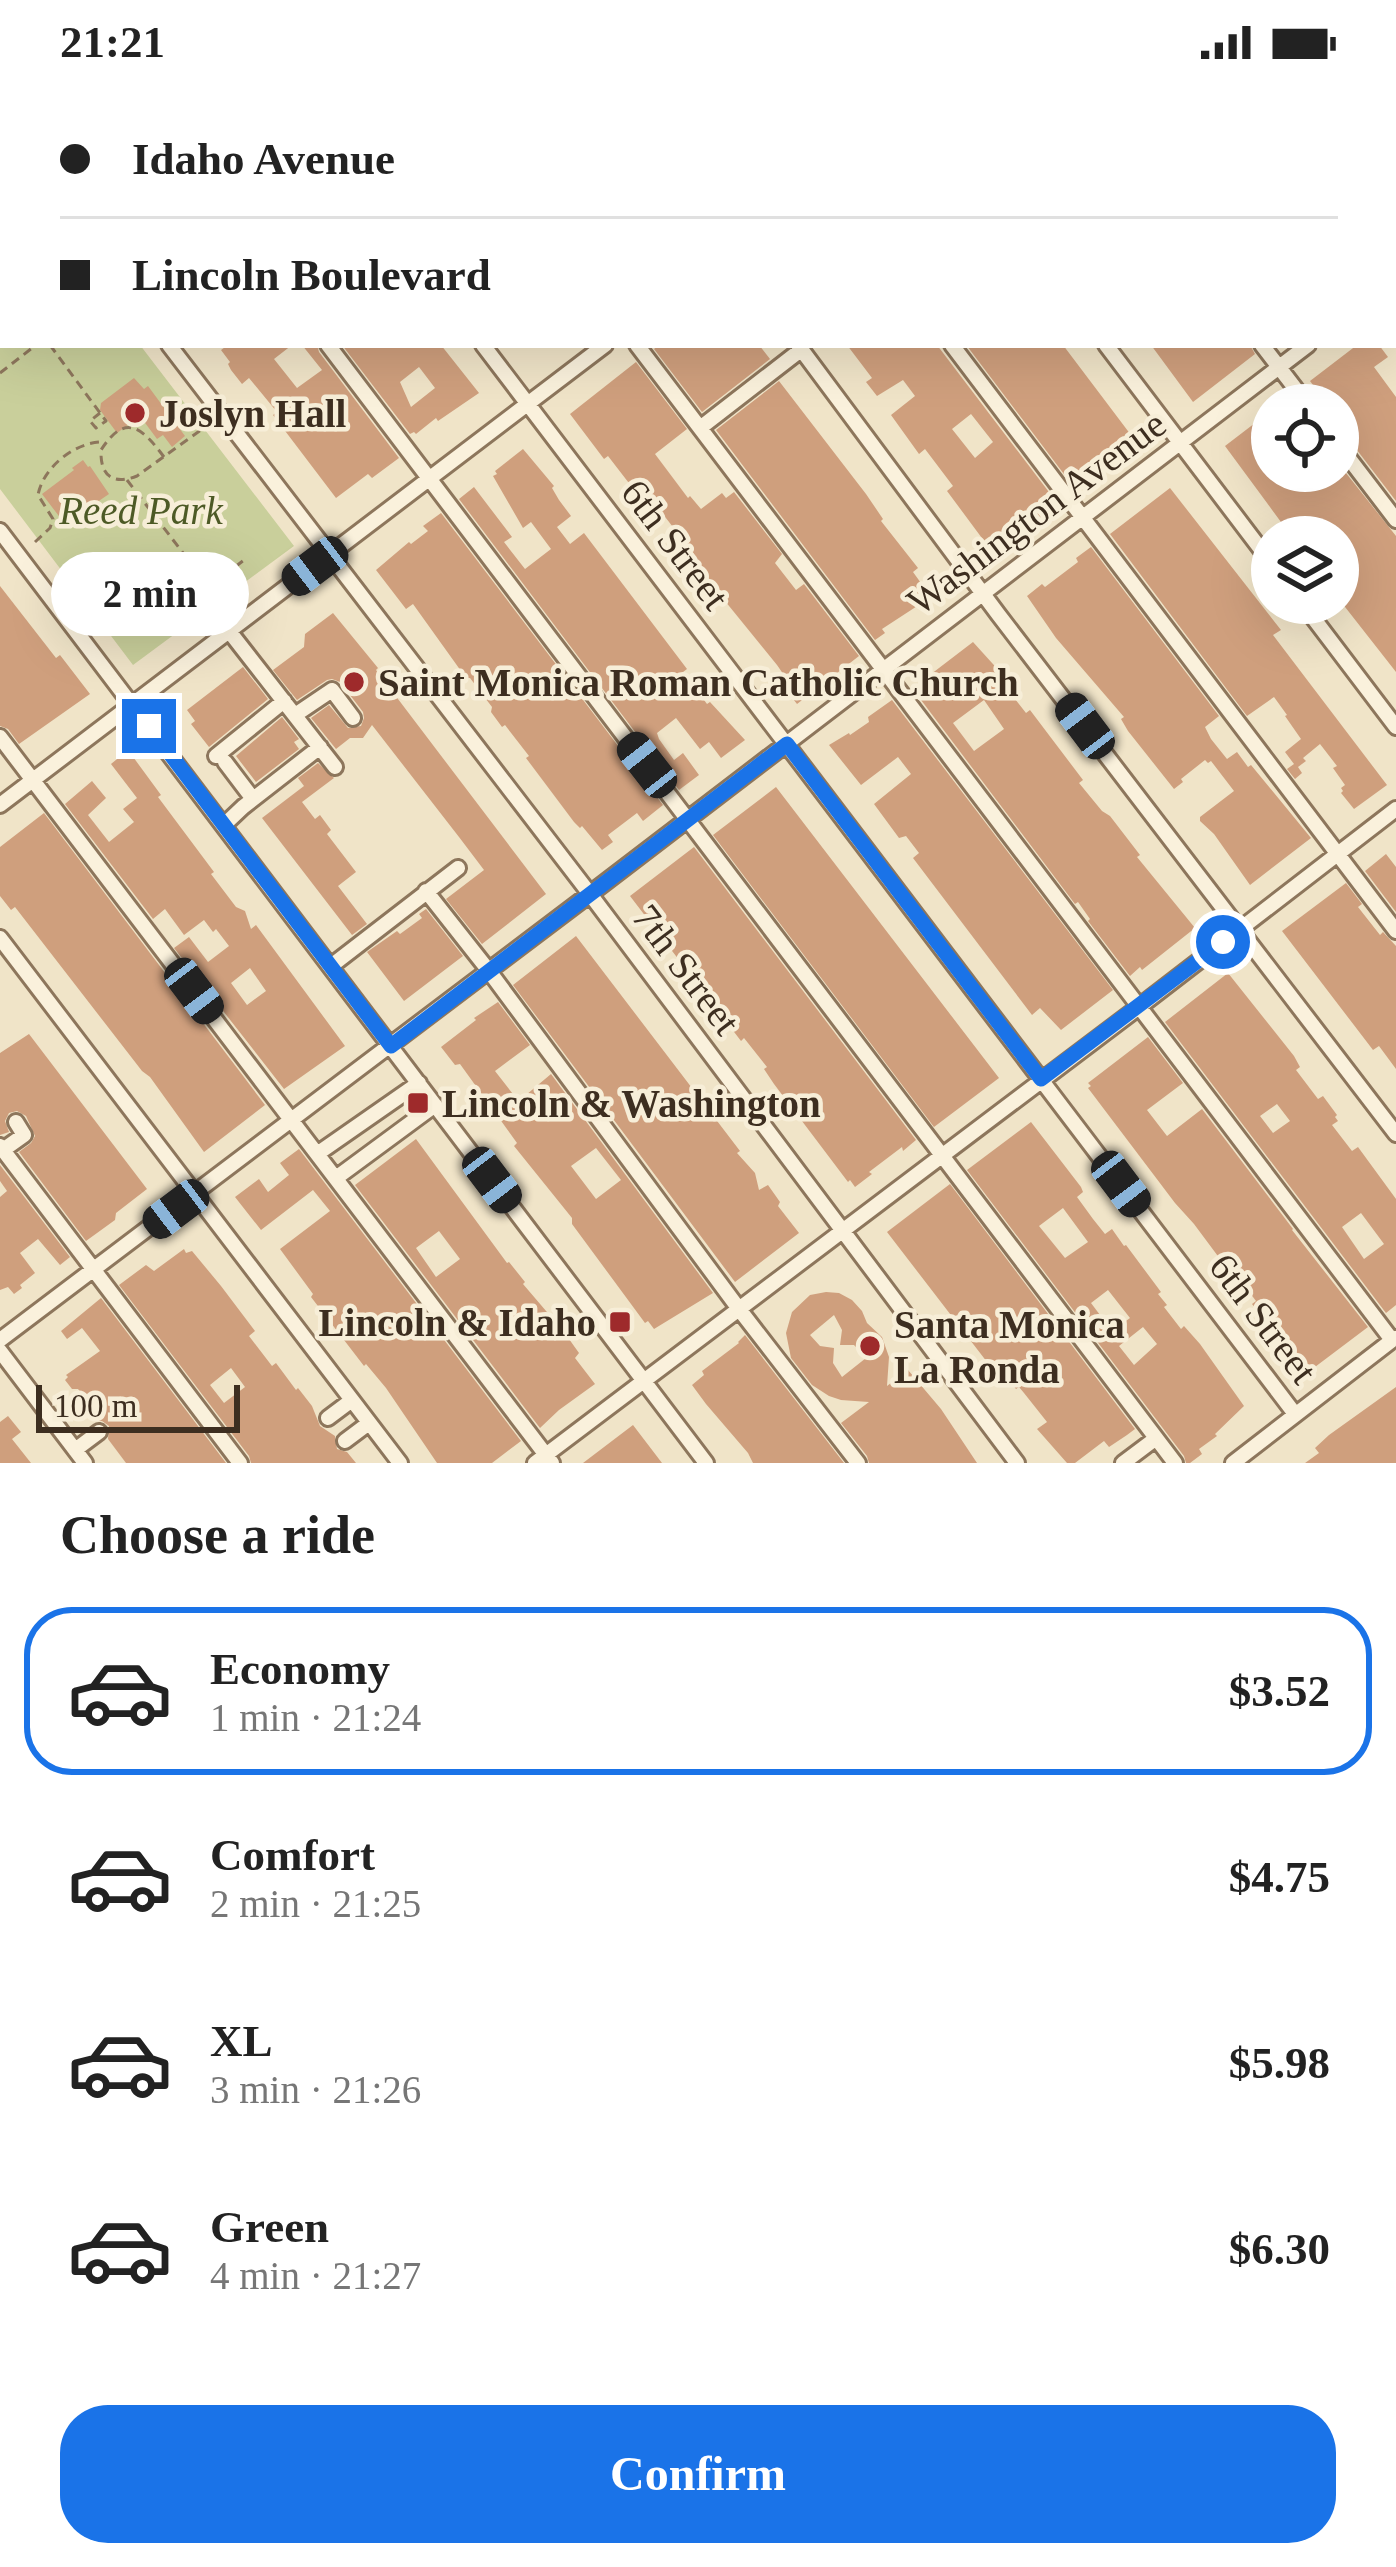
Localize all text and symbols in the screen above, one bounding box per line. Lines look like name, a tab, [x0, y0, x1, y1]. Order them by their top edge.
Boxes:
text: 21:21	[60, 17, 165, 67]
text: Idaho Avenue	[132, 134, 395, 184]
text: Lincoln Boulevard	[132, 250, 491, 300]
map controls	[1251, 384, 1359, 624]
button: locate	[1251, 384, 1359, 492]
place label: Joslyn Hall	[159, 392, 347, 436]
marker: Joslyn Hall	[122, 400, 148, 426]
street label: Washington Avenue	[899, 402, 1174, 624]
street label: 6th Street	[613, 471, 738, 617]
park label: Reed Park	[58, 489, 223, 532]
button: layers	[1251, 516, 1359, 624]
car	[275, 530, 355, 602]
callout: 2 min	[50, 552, 248, 636]
text: 2 min	[103, 572, 197, 615]
place label: Saint Monica Roman Catholic Church	[378, 661, 1019, 704]
marker: Saint Monica Roman Catholic Church	[341, 669, 367, 695]
car	[1049, 686, 1121, 766]
route end	[122, 699, 176, 753]
car	[611, 726, 683, 804]
street label: 7th Street	[624, 896, 749, 1042]
route start	[1196, 915, 1250, 969]
car	[158, 951, 230, 1031]
place label: Lincoln & Washington	[442, 1082, 821, 1126]
marker: Lincoln & Washington	[405, 1090, 431, 1116]
car	[456, 1140, 528, 1220]
car	[1085, 1144, 1157, 1224]
car	[136, 1173, 216, 1245]
street label: 6th Street	[1201, 1245, 1326, 1391]
place label: Lincoln & Idaho	[319, 1301, 596, 1344]
place label: Santa Monica La Ronda	[894, 1303, 1125, 1391]
marker: Lincoln & Idaho	[607, 1309, 633, 1335]
marker: Santa Monica La Ronda	[857, 1333, 883, 1359]
scale bar	[36, 1379, 240, 1432]
text: 100 m	[54, 1388, 137, 1424]
text: Choose a ride	[60, 1505, 375, 1565]
icon: car	[66, 1637, 174, 1745]
text: Economy	[210, 1644, 390, 1694]
text: $3.52	[1229, 1666, 1330, 1716]
text: 1 min · 21:24	[210, 1696, 421, 1739]
icon: car	[66, 1823, 174, 1931]
text: Comfort	[210, 1830, 375, 1880]
text: $4.75	[1229, 1852, 1330, 1902]
text: 2 min · 21:25	[210, 1882, 421, 1925]
icon: car	[66, 2009, 174, 2117]
text: XL	[210, 2016, 273, 2066]
text: $5.98	[1229, 2038, 1330, 2088]
text: 3 min · 21:26	[210, 2068, 421, 2111]
icon: car	[66, 2195, 174, 2303]
text: Green	[210, 2202, 329, 2252]
text: $6.30	[1229, 2224, 1330, 2274]
text: 4 min · 21:27	[210, 2254, 421, 2297]
button: Confirm	[60, 2405, 1336, 2543]

